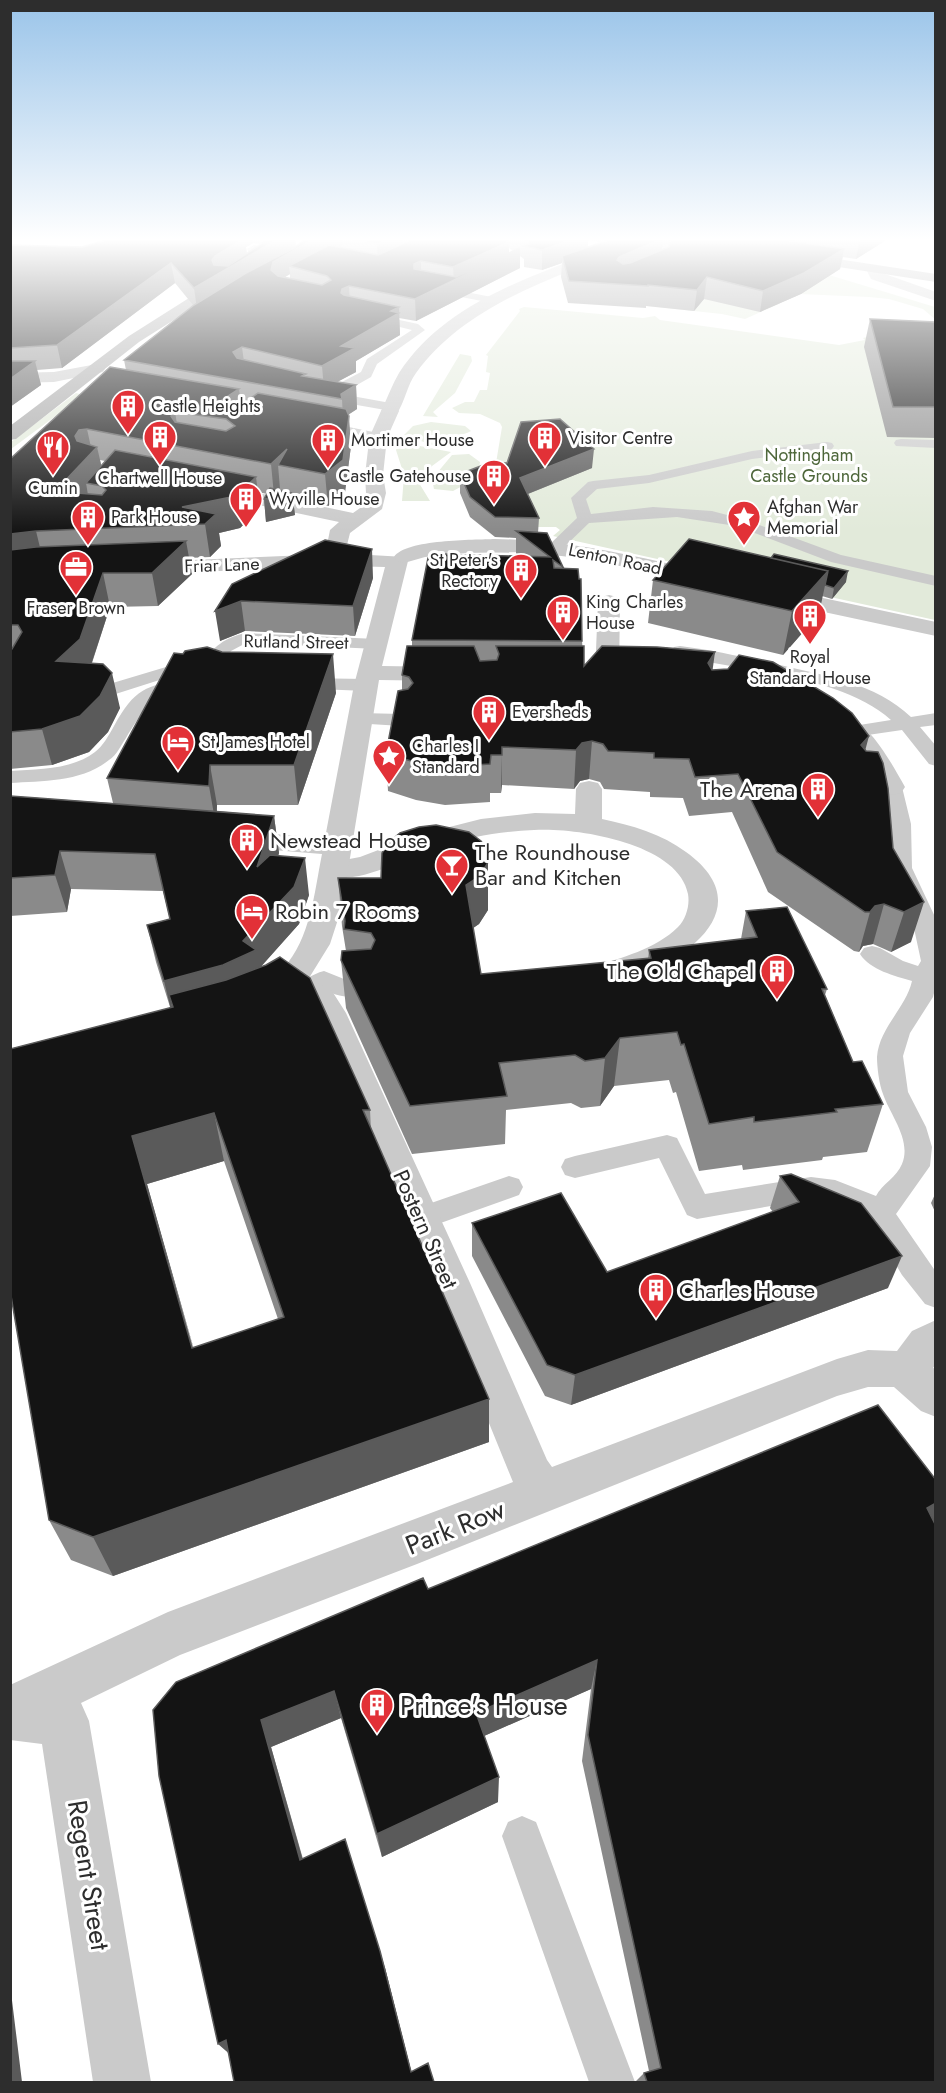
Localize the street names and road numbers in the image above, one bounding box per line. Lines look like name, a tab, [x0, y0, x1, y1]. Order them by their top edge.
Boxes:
street label: Lenton Road	[566, 536, 664, 582]
street label: Friar Lane	[184, 551, 260, 579]
street label: Rutland Street	[243, 628, 349, 656]
street label: Postern Street	[386, 1164, 467, 1294]
street label: Park Row	[399, 1489, 511, 1565]
street label: Regent Street	[58, 1797, 120, 1953]

